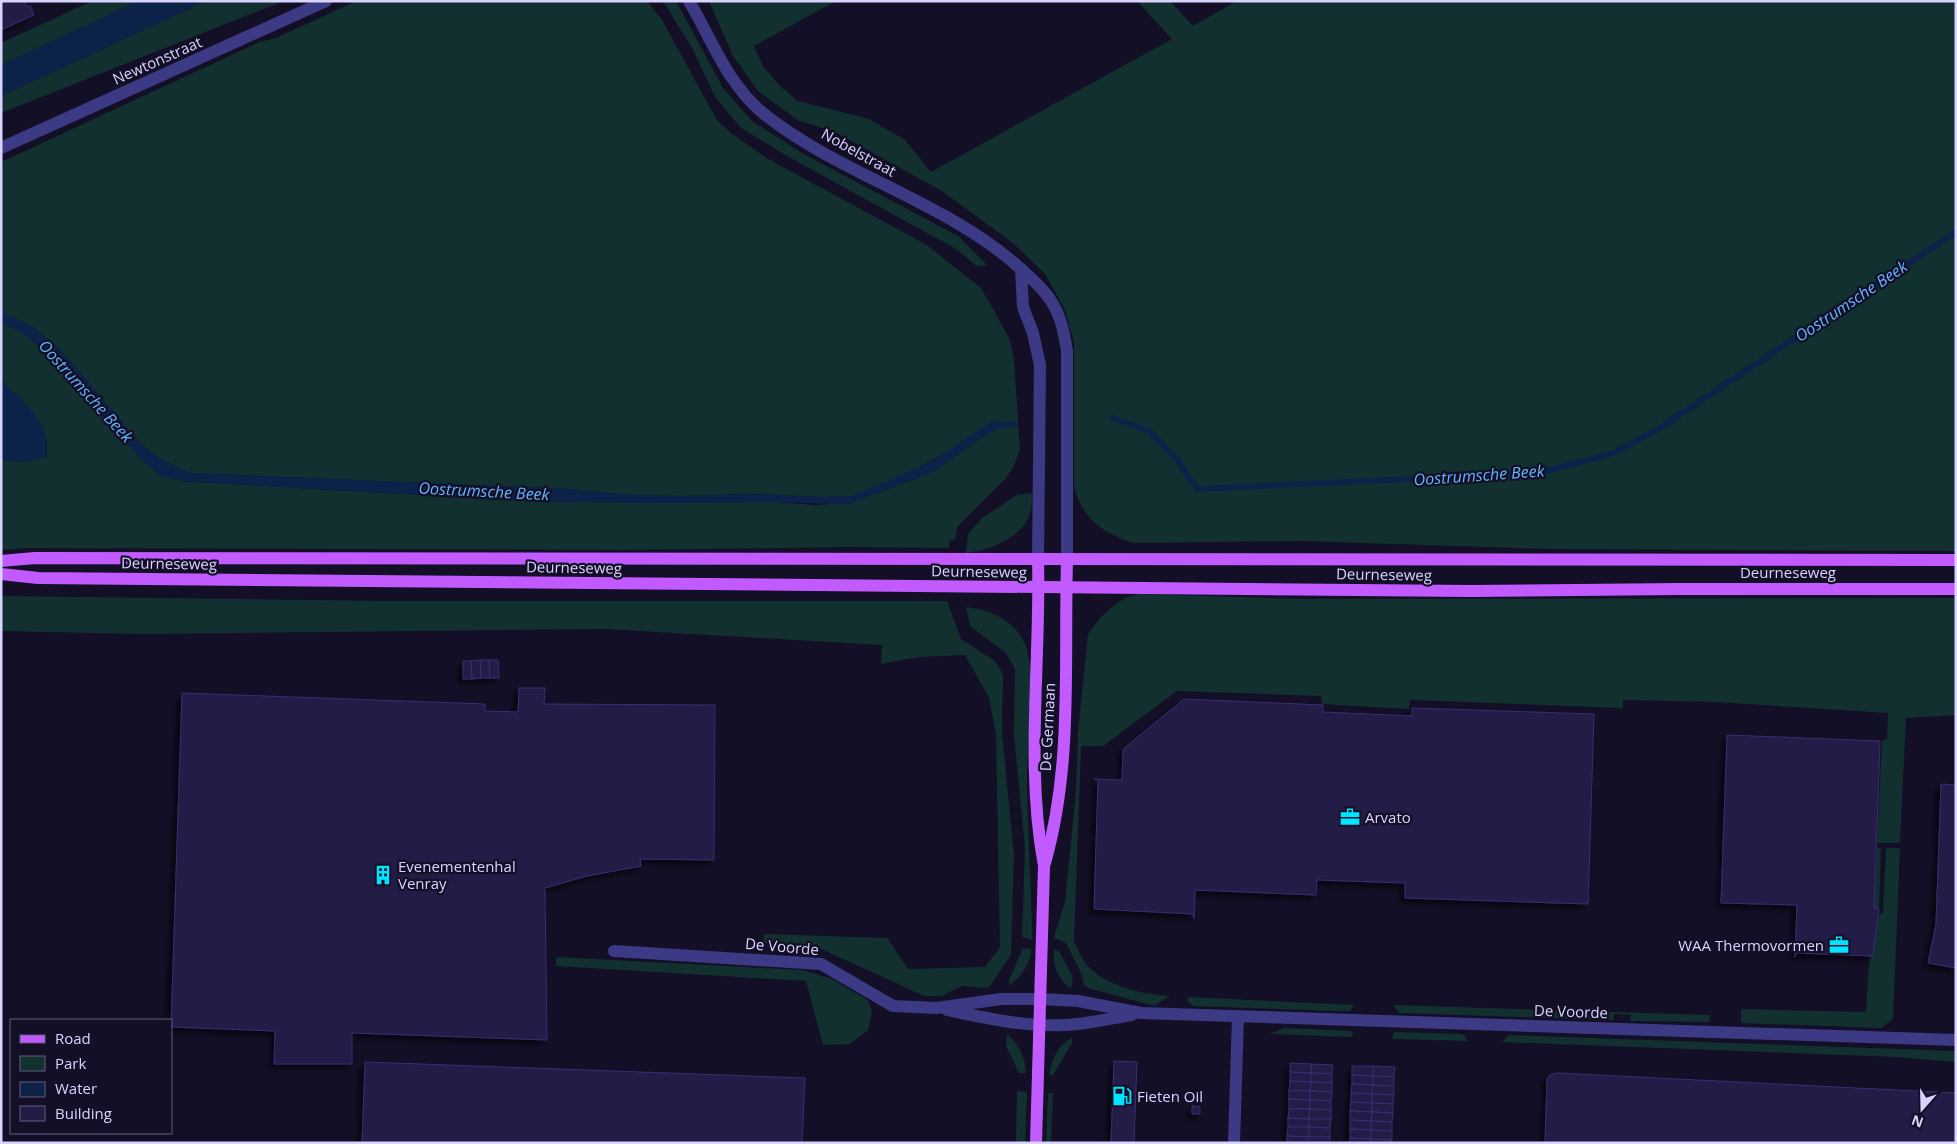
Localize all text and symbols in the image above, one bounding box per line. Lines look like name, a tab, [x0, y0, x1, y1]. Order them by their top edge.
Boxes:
street label: Newtonstraat	[109, 31, 205, 89]
street label: Nobelstraat	[818, 123, 900, 181]
water label: Oostrumsche Beek	[1791, 255, 1912, 347]
water label: Oostrumsche Beek	[34, 335, 139, 448]
water label: Oostrumsche Beek	[1413, 459, 1546, 491]
water label: Oostrumsche Beek	[418, 477, 551, 505]
street label: Deurneseweg	[121, 552, 217, 574]
street label: Deurneseweg	[526, 556, 622, 578]
street label: Deurneseweg	[931, 560, 1027, 582]
street label: Deurneseweg	[1740, 562, 1836, 582]
street label: Deurneseweg	[1336, 563, 1432, 585]
street label: De Germaan	[1035, 682, 1059, 772]
office icon: Arvato	[1339, 806, 1361, 828]
place label: Arvato	[1365, 807, 1411, 827]
place label: Evenementenhal Venray	[398, 856, 516, 893]
building icon: Evenementenhal Venray	[372, 864, 394, 886]
street label: De Voorde	[744, 933, 820, 959]
office icon: WAA Thermovormen	[1828, 934, 1850, 956]
place label: WAA Thermovormen	[1678, 935, 1824, 955]
street label: De Voorde	[1534, 1000, 1608, 1022]
legend	[10, 1019, 172, 1134]
text: Road	[55, 1028, 91, 1048]
text: Park	[55, 1053, 86, 1073]
text: Water	[55, 1078, 97, 1098]
north arrow	[1897, 1084, 1947, 1134]
fuel station icon: Fieten Oil	[1111, 1085, 1133, 1107]
place label: Fieten Oil	[1137, 1086, 1203, 1106]
text: Building	[55, 1103, 112, 1123]
text: N	[1909, 1111, 1926, 1133]

